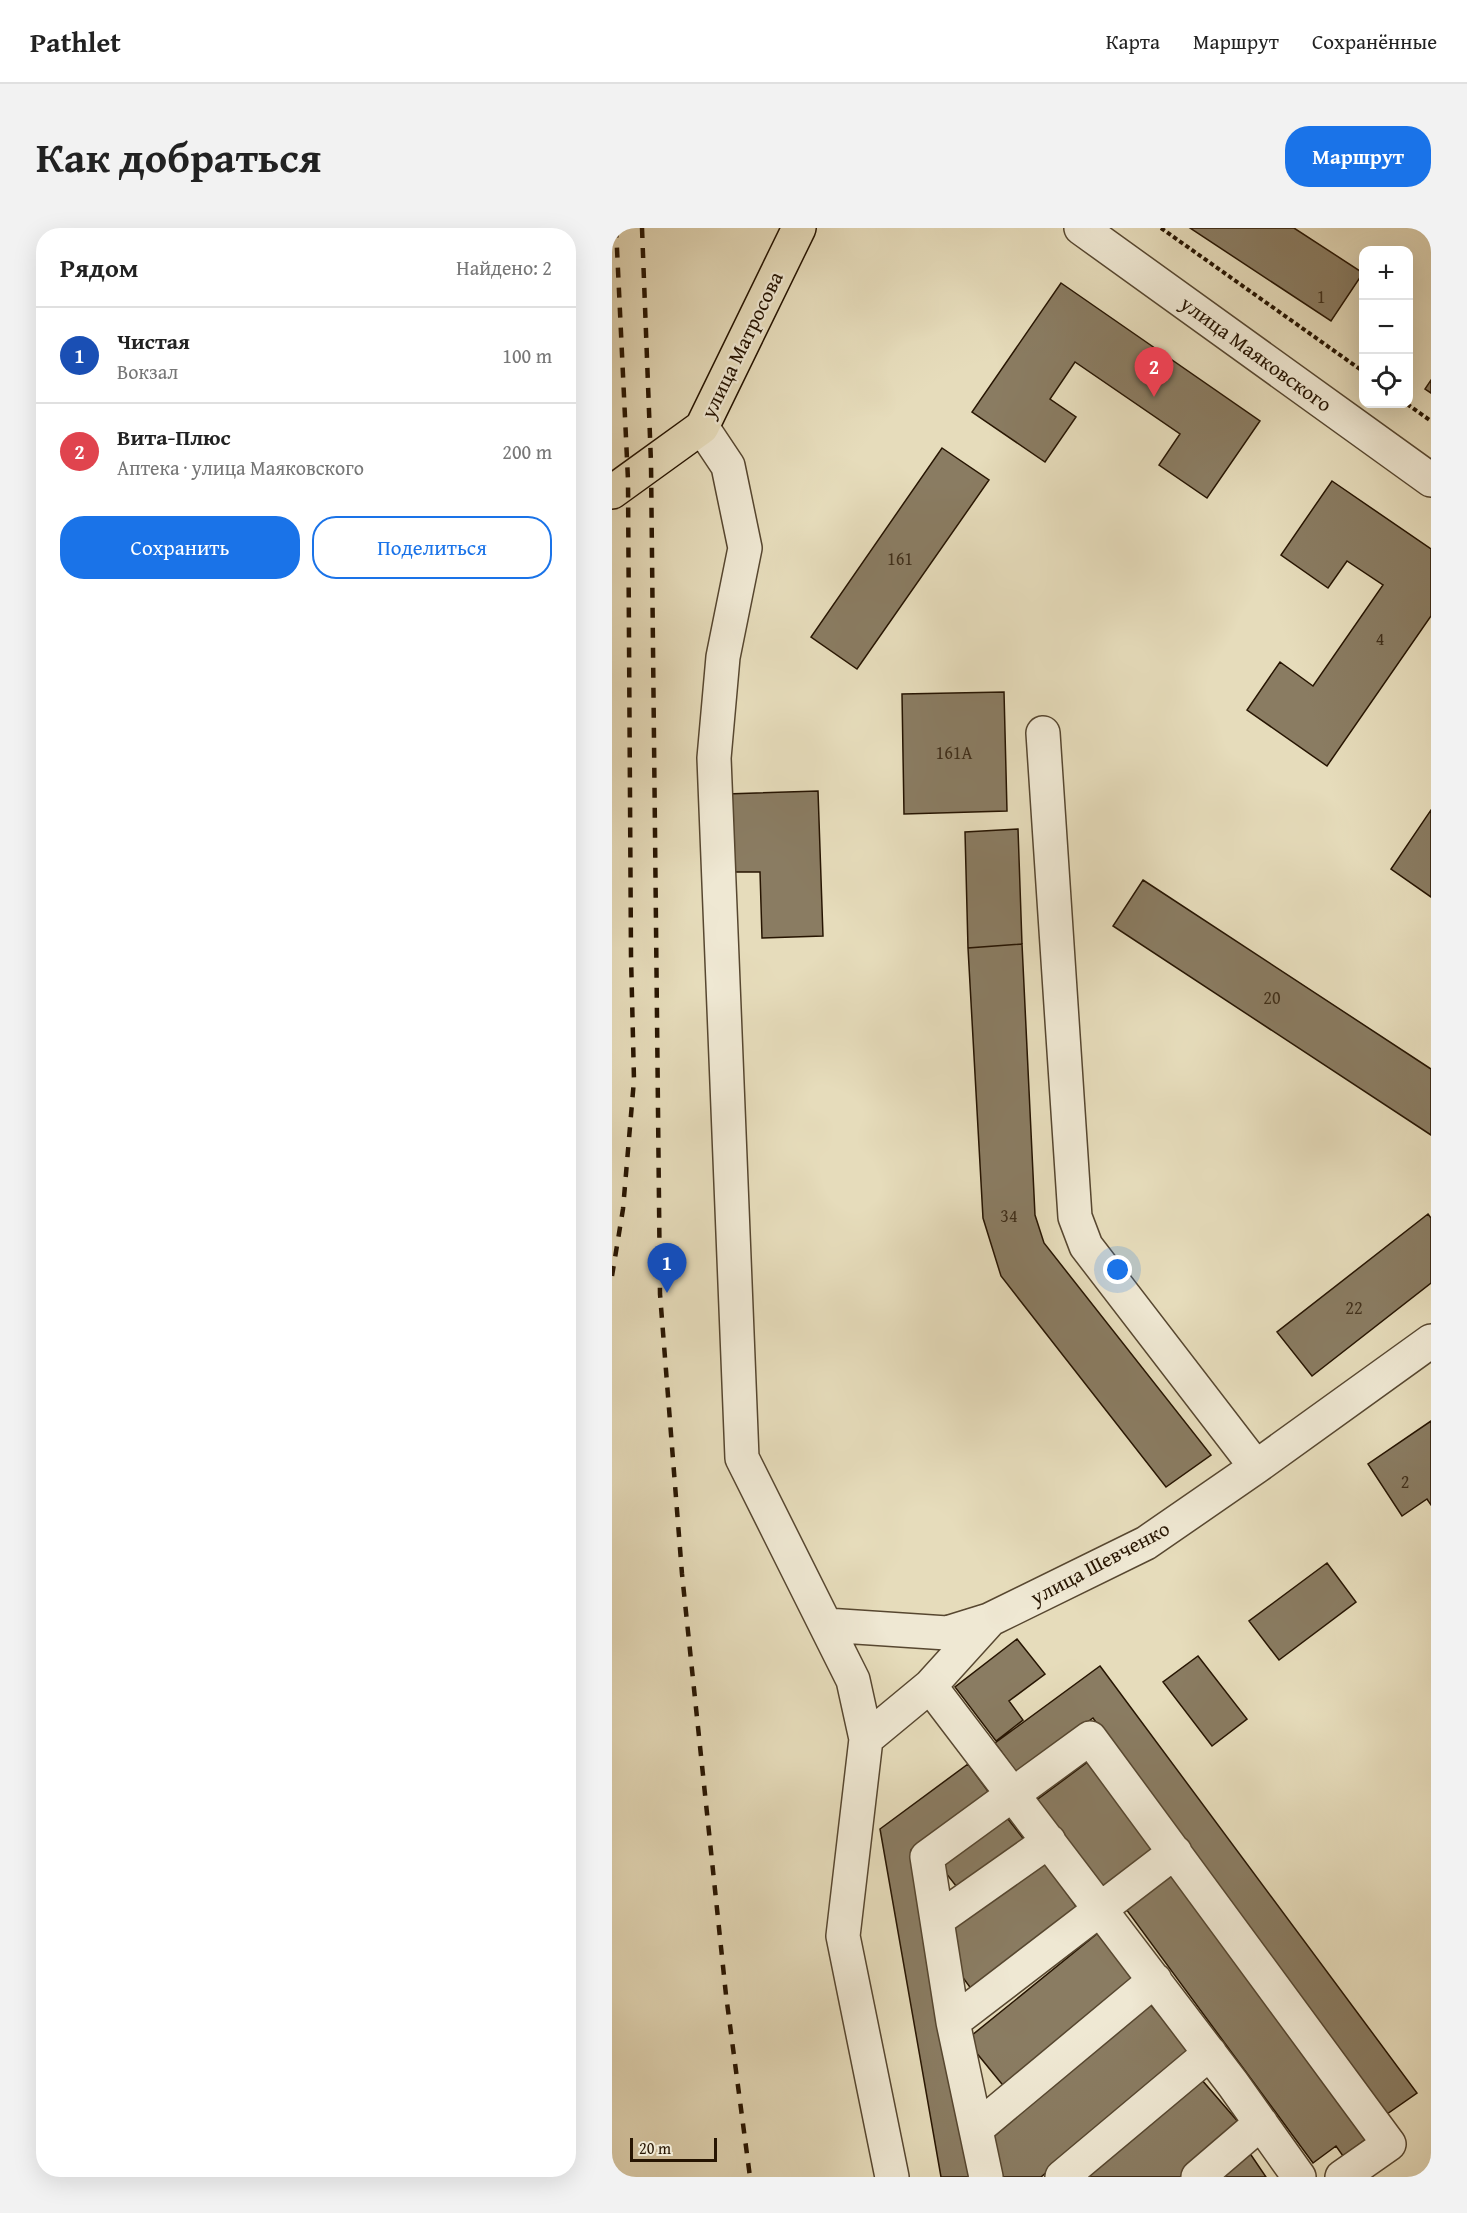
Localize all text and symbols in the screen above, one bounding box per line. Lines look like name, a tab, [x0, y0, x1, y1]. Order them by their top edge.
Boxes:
text: Pathlet	[30, 21, 121, 62]
text: Карта	[1106, 26, 1160, 57]
text: Маршрут	[1193, 26, 1279, 57]
text: Сохранённые	[1312, 26, 1437, 57]
text: Как добраться	[36, 126, 321, 187]
button: Маршрут	[1285, 126, 1431, 187]
map controls	[1359, 246, 1413, 408]
button: +	[1359, 246, 1413, 300]
text: Рядом	[60, 248, 138, 287]
text: Найдено: 2	[456, 253, 552, 282]
street label: улица Матросова	[692, 266, 791, 424]
house number: 1	[1317, 283, 1325, 310]
street label: улица Маяковского	[1173, 287, 1339, 419]
button: −	[1359, 300, 1413, 354]
text: Чистая	[117, 325, 190, 357]
text: 1	[74, 341, 85, 370]
text: 100 m	[502, 341, 552, 370]
pin: 2	[1134, 348, 1174, 397]
button: locate	[1359, 354, 1413, 408]
text: Вокзал	[117, 357, 178, 386]
text: Вита-Плюс	[117, 421, 231, 453]
text: 2	[74, 437, 85, 466]
text: 200 m	[502, 437, 552, 466]
text: Аптека · улица Маяковского	[117, 453, 364, 482]
button: Сохранить	[60, 516, 300, 579]
button: Поделиться	[312, 516, 552, 579]
house number: 161	[887, 545, 913, 572]
house number: 4	[1376, 625, 1384, 652]
house number: 161А	[936, 739, 973, 766]
house number: 20	[1263, 984, 1281, 1011]
house number: 34	[1000, 1202, 1018, 1229]
pin: 1	[648, 1244, 686, 1293]
your location	[1103, 1255, 1132, 1284]
house number: 22	[1345, 1294, 1363, 1321]
house number: 2	[1401, 1468, 1409, 1495]
street label: улица Шевченко	[1024, 1513, 1175, 1613]
scale bar	[630, 2135, 717, 2162]
text: 20 m	[639, 2136, 671, 2160]

